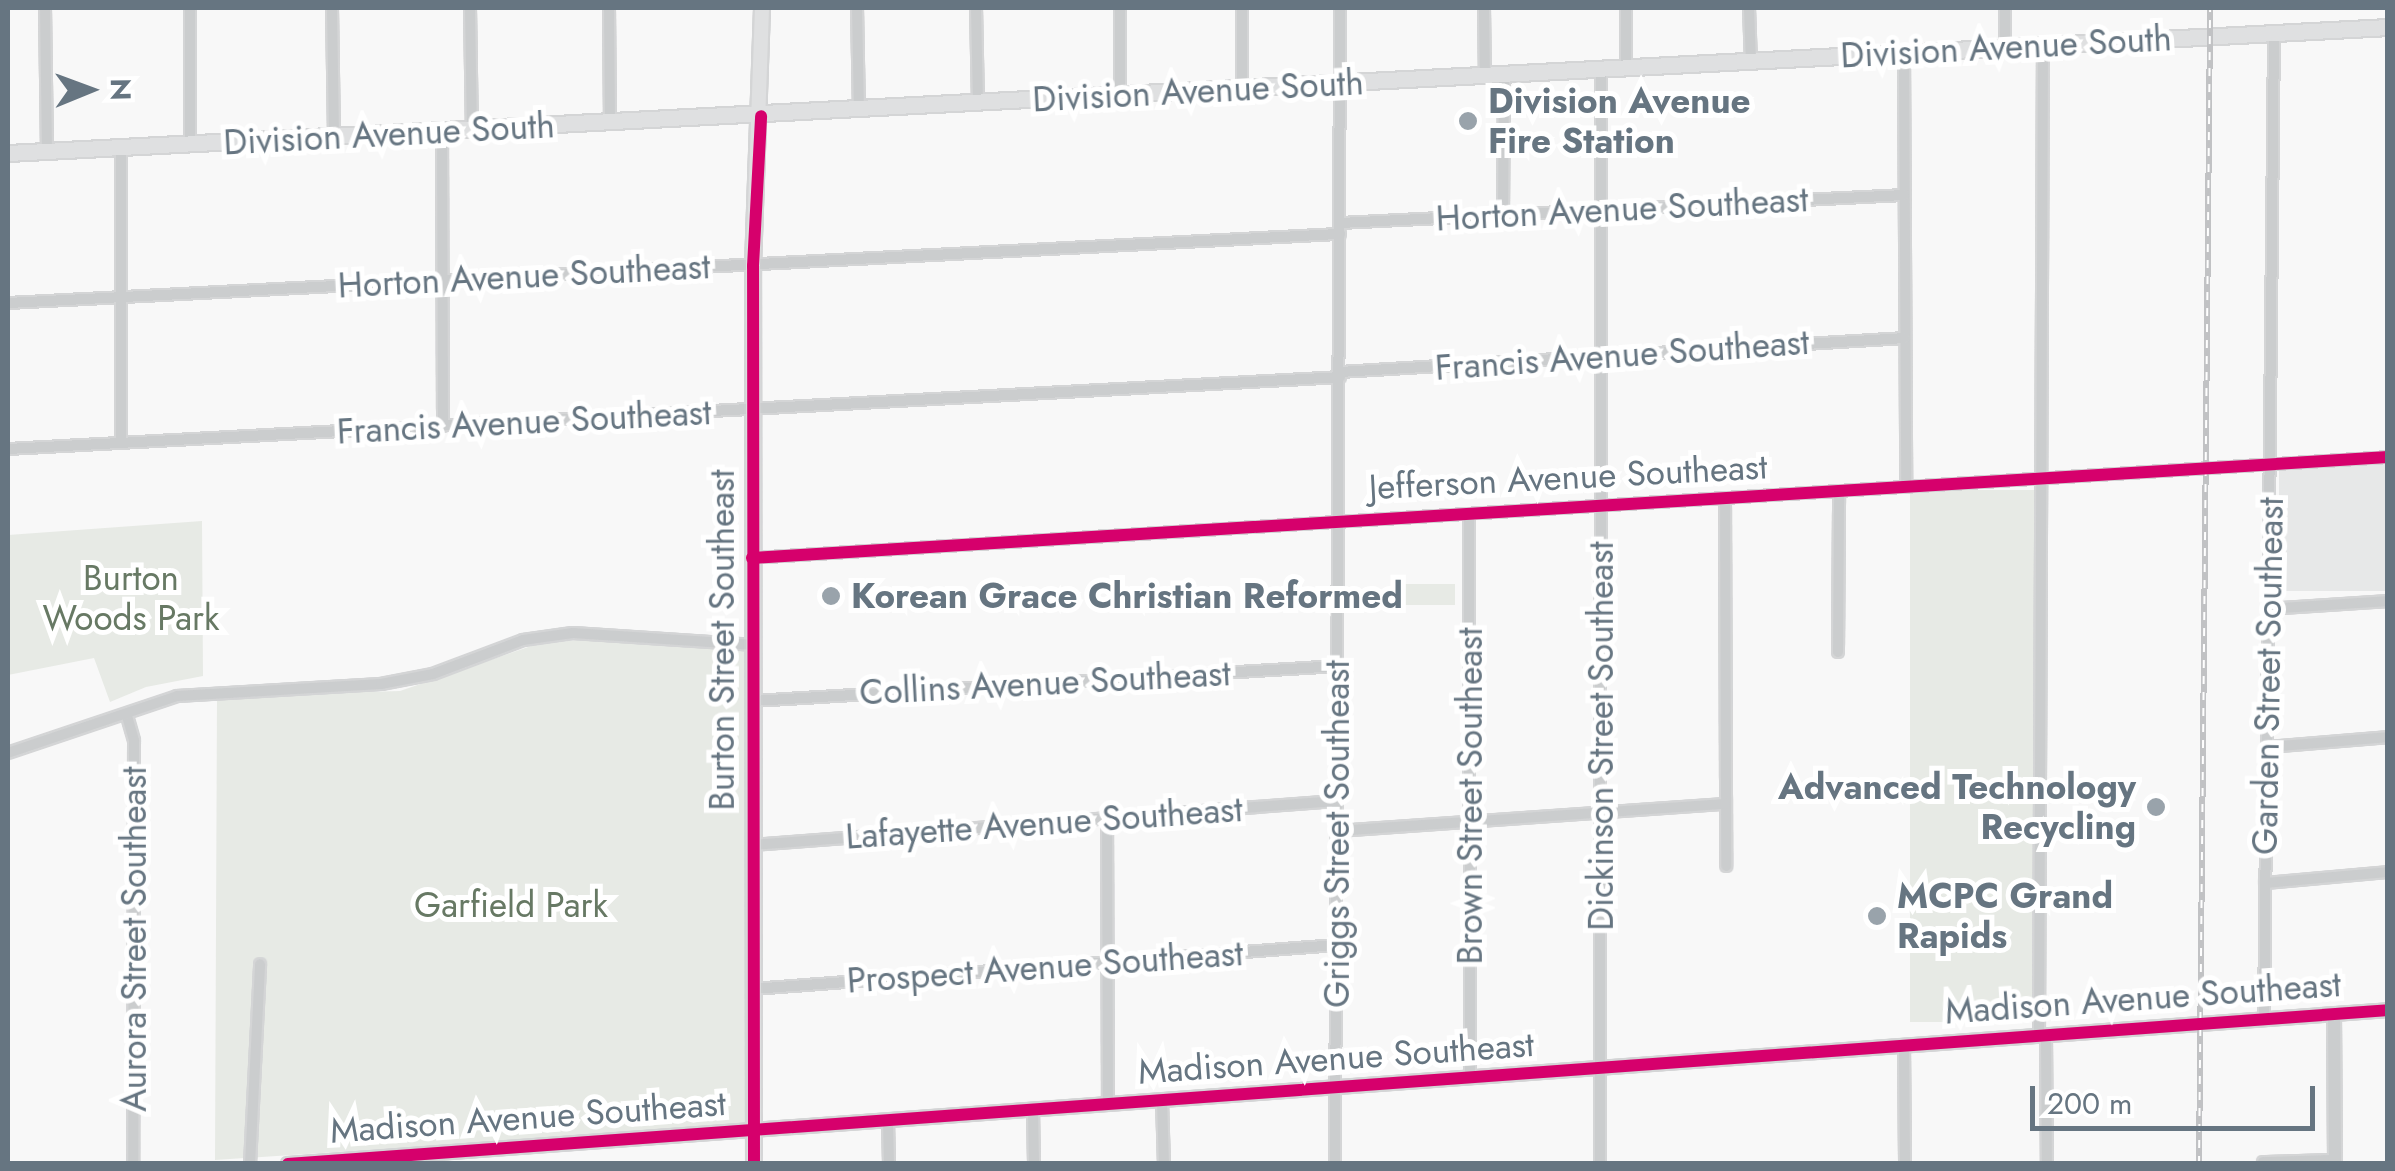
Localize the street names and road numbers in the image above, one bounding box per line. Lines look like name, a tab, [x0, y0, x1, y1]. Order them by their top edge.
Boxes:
street label: Division Avenue South	[1839, 17, 2173, 77]
street label: Division Avenue South	[1031, 61, 1365, 121]
street label: Division Avenue South	[222, 104, 556, 164]
street label: Horton Avenue Southeast	[1435, 178, 1809, 240]
street label: Horton Avenue Southeast	[337, 245, 711, 307]
street label: Francis Avenue Southeast	[1434, 321, 1810, 389]
street label: Francis Avenue Southeast	[336, 391, 712, 453]
street label: Jefferson Avenue Southeast	[1368, 446, 1768, 508]
street label: Burton Street Southeast	[701, 469, 743, 811]
street label: Garden Street Southeast	[2244, 497, 2292, 855]
street label: Dickinson Street Southeast	[1580, 541, 1622, 931]
street label: Brown Street Southeast	[1449, 627, 1491, 965]
street label: Collins Avenue Southeast	[858, 652, 1232, 714]
street label: Griggs Street Southeast	[1316, 660, 1358, 1008]
street label: Aurora Street Southeast	[113, 766, 155, 1112]
street label: Lafayette Avenue Southeast	[844, 788, 1244, 858]
street label: Prospect Avenue Southeast	[845, 932, 1245, 1002]
street label: Madison Avenue Southeast	[1944, 963, 2342, 1033]
street label: Madison Avenue Southeast	[1137, 1023, 1535, 1093]
street label: Madison Avenue Southeast	[329, 1082, 727, 1152]

